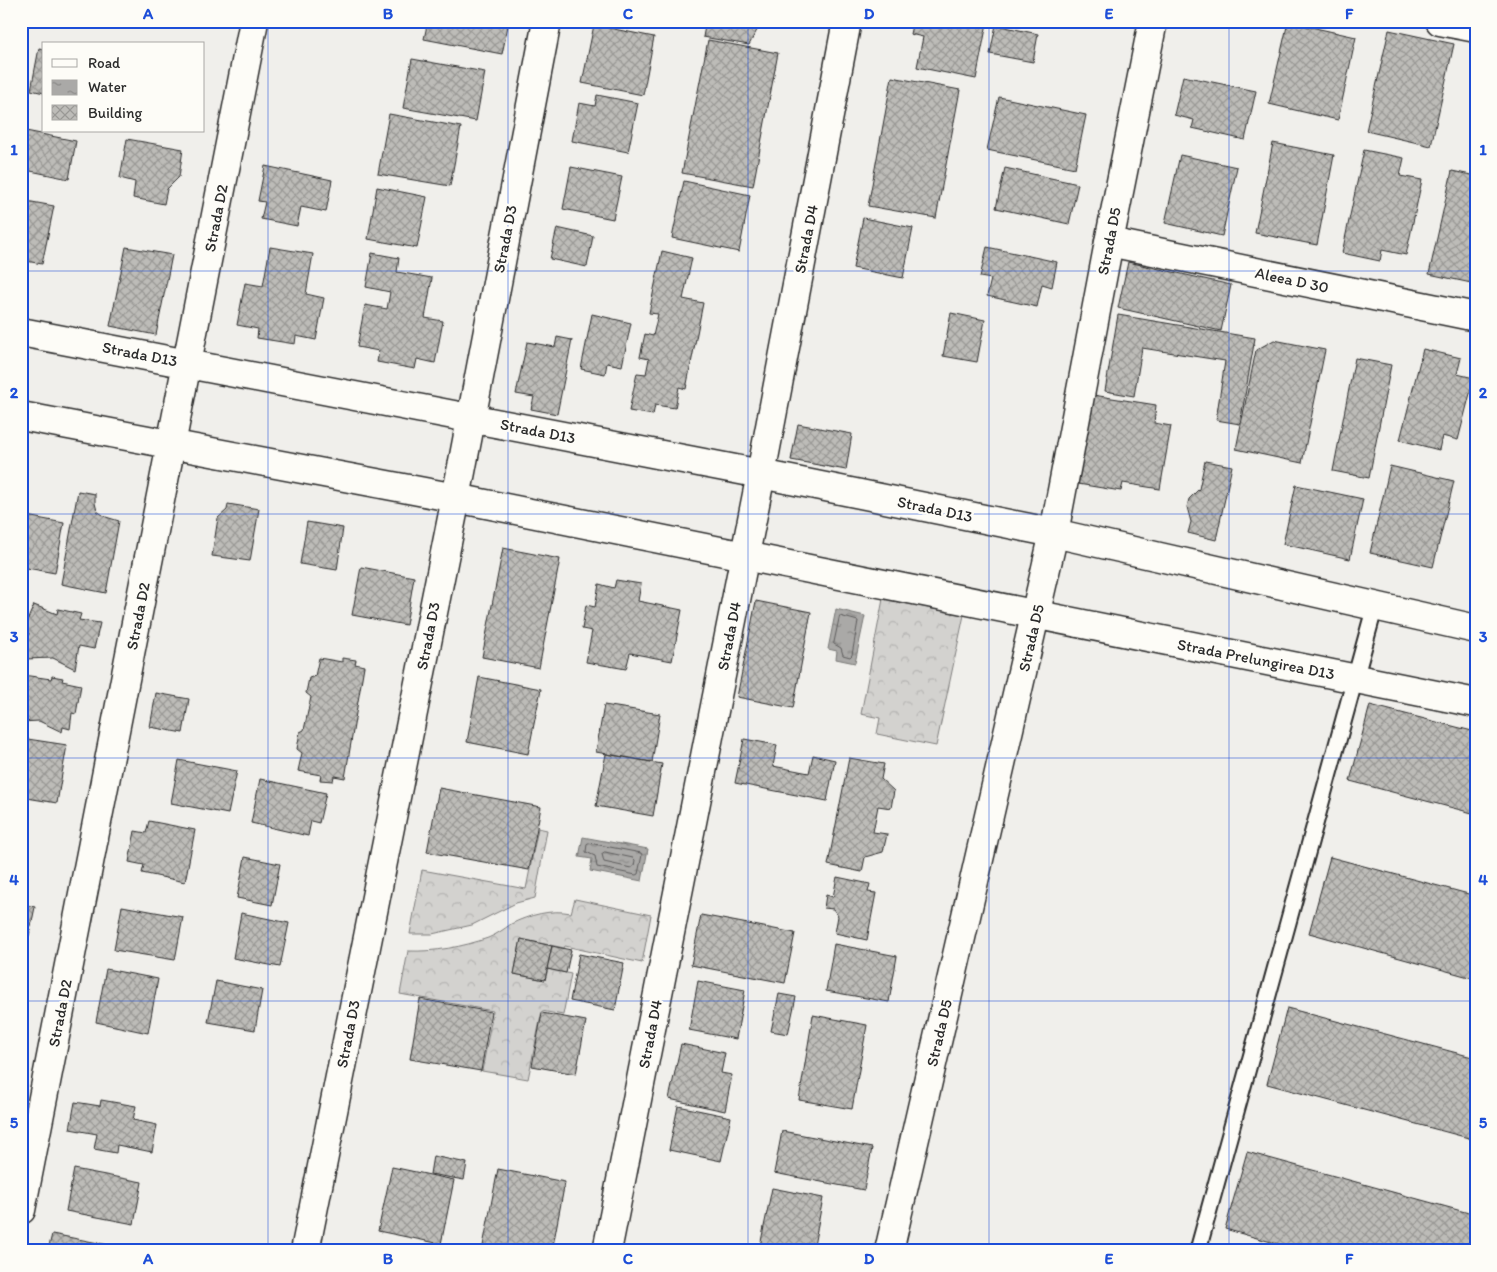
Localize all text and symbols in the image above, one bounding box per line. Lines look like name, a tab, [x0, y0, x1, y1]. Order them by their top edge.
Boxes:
text: A	[142, 4, 154, 23]
text: B	[383, 4, 394, 23]
text: C	[623, 4, 634, 23]
text: D	[864, 4, 875, 23]
text: E	[1105, 4, 1114, 23]
text: F	[1345, 4, 1354, 23]
legend	[42, 42, 205, 132]
text: Road	[88, 54, 121, 72]
text: Water	[88, 78, 127, 96]
text: Building	[88, 104, 142, 122]
text: 1	[10, 140, 18, 159]
text: 1	[1479, 140, 1487, 159]
street label: Strada D2	[200, 182, 232, 253]
street label: Strada D3	[489, 203, 521, 275]
street label: Strada D4	[790, 203, 822, 275]
street label: Strada D5	[1093, 206, 1125, 276]
street label: Aleea D 30	[1253, 263, 1331, 297]
street label: Strada D13	[101, 337, 180, 371]
text: 2	[10, 383, 19, 402]
text: 2	[1479, 383, 1488, 402]
street label: Strada D13	[499, 414, 578, 448]
street label: Strada D13	[896, 492, 975, 526]
street label: Strada D2	[122, 580, 154, 651]
street label: Strada D3	[412, 600, 444, 672]
street label: Strada D4	[713, 600, 745, 672]
street label: Strada D5	[1014, 602, 1048, 674]
text: 3	[10, 627, 19, 646]
text: 3	[1479, 627, 1488, 646]
street label: Strada Prelungirea D13	[1176, 634, 1337, 684]
text: 4	[9, 870, 19, 889]
text: 4	[1478, 870, 1488, 889]
street label: Strada D2	[44, 977, 76, 1048]
street label: Strada D5	[922, 997, 956, 1069]
street label: Strada D3	[332, 998, 364, 1070]
street label: Strada D4	[634, 998, 666, 1070]
text: 5	[10, 1113, 19, 1132]
text: 5	[1479, 1113, 1488, 1132]
text: A	[142, 1249, 154, 1268]
text: B	[383, 1249, 394, 1268]
text: C	[623, 1249, 634, 1268]
text: D	[864, 1249, 875, 1268]
text: E	[1105, 1249, 1114, 1268]
text: F	[1345, 1249, 1354, 1268]

